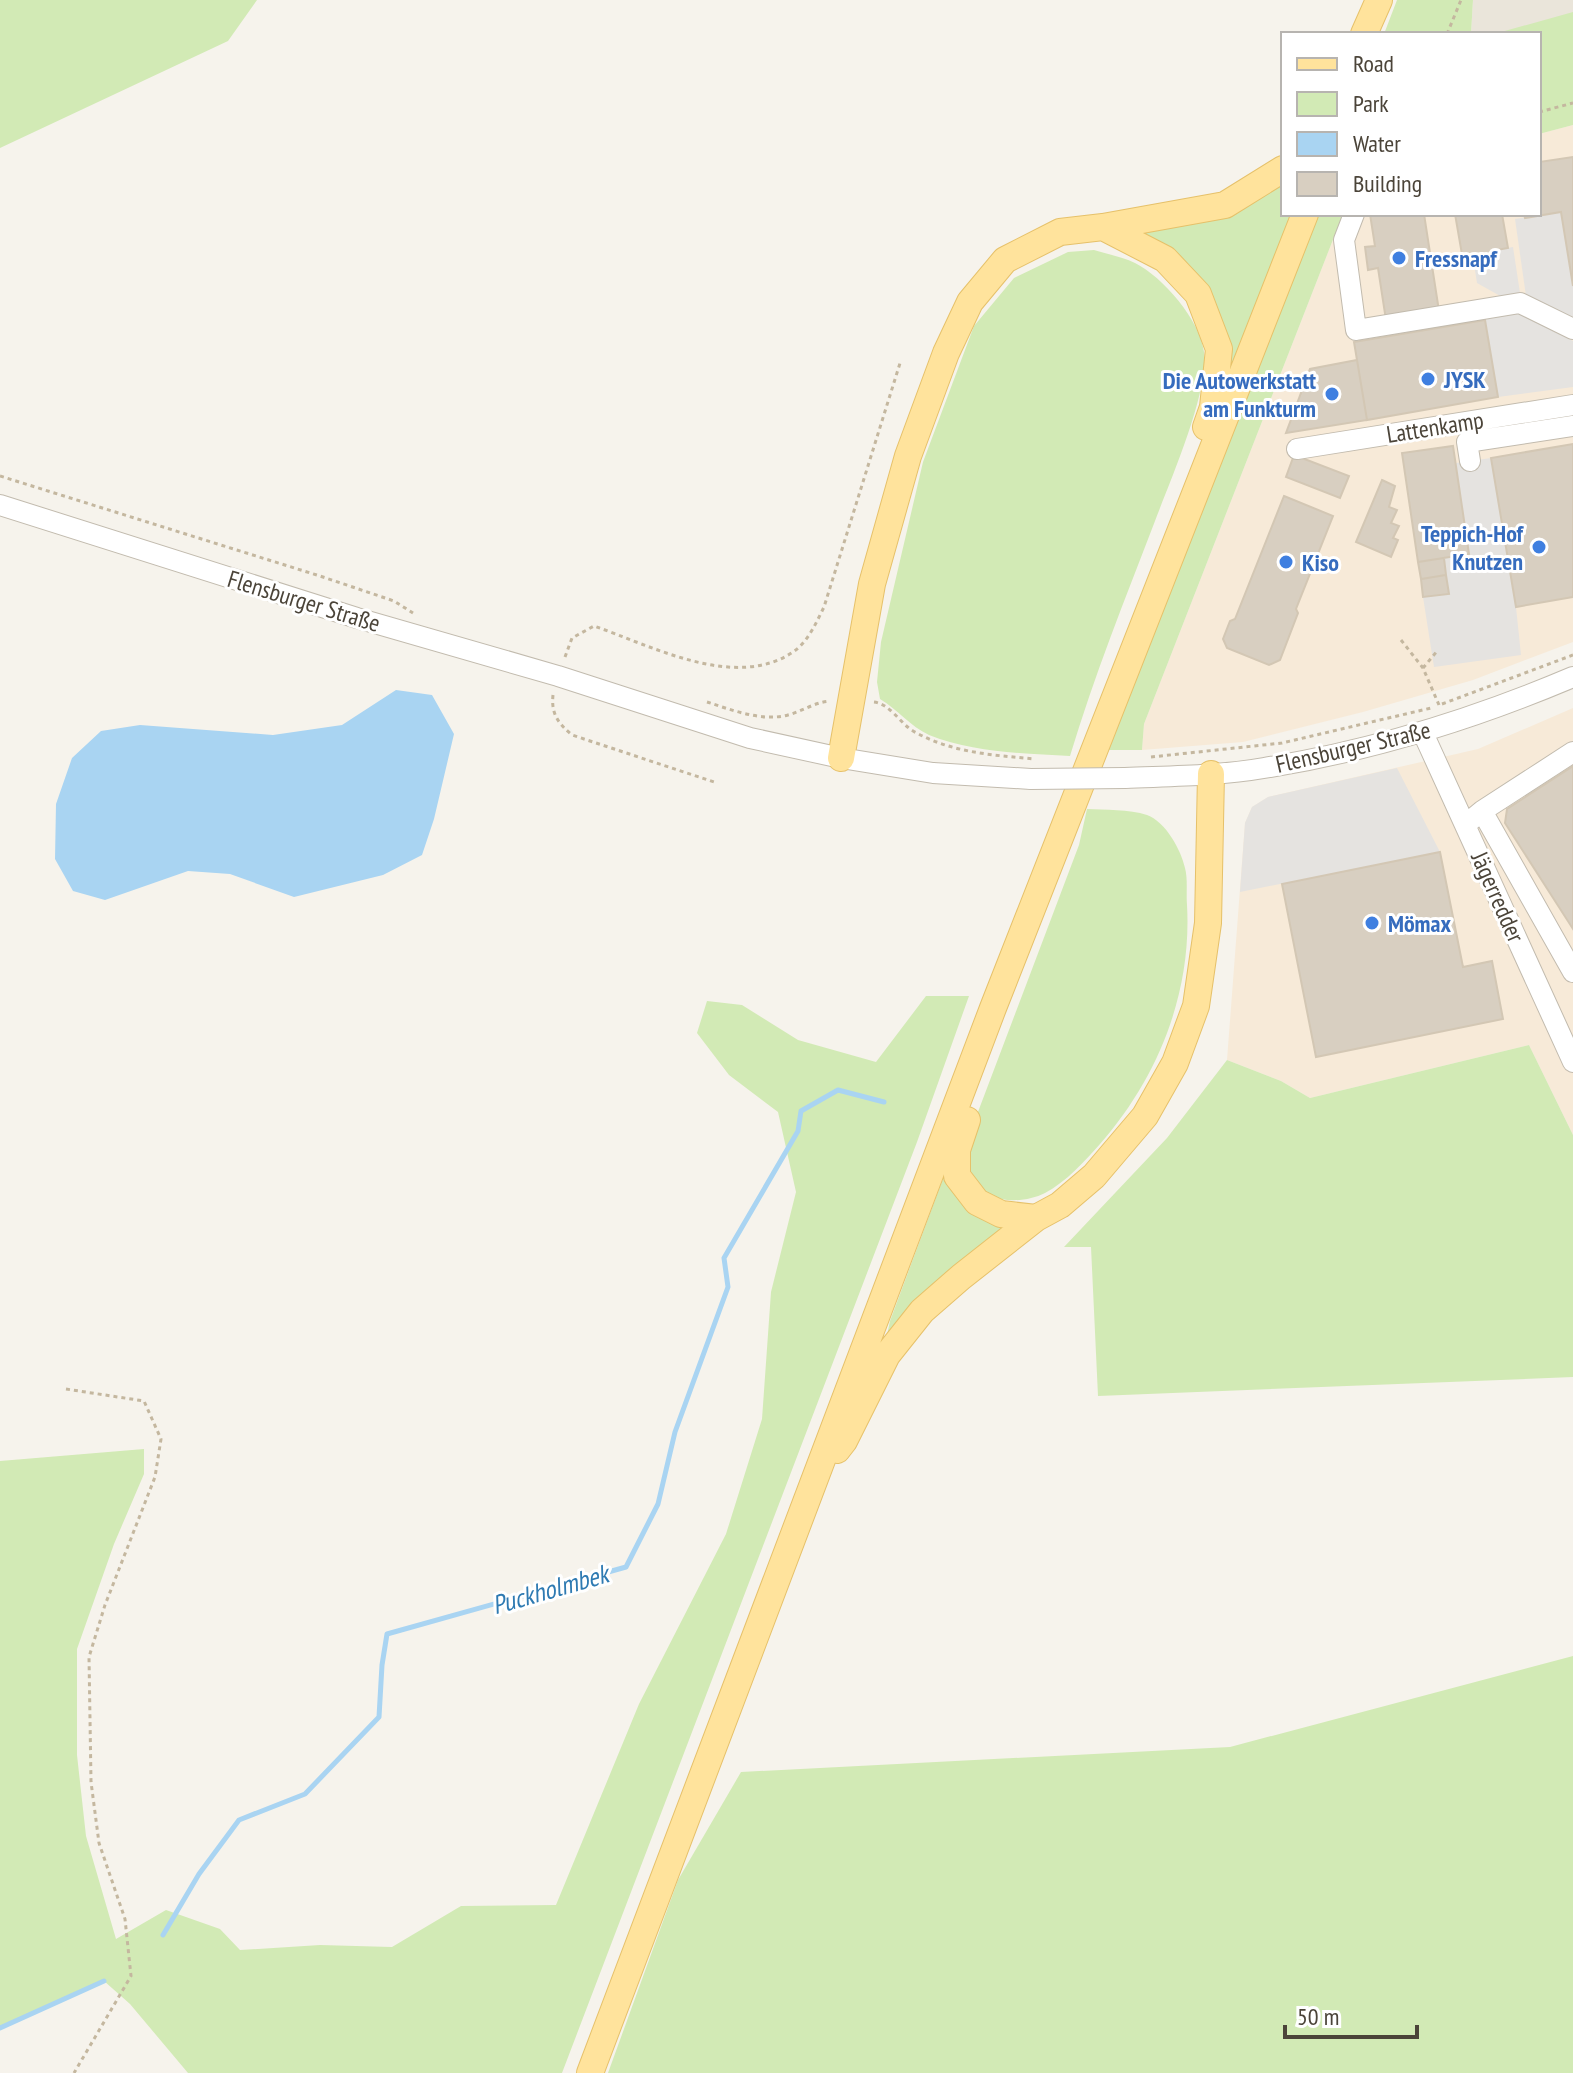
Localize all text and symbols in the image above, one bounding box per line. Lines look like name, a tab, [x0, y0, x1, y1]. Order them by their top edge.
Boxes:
legend	[1281, 32, 1541, 216]
text: Road	[1353, 48, 1394, 79]
text: Park	[1353, 88, 1389, 119]
text: Water	[1353, 128, 1401, 159]
text: Building	[1353, 168, 1422, 199]
place label: Fressnapf	[1415, 243, 1498, 274]
marker: Fressnapf	[1390, 249, 1408, 267]
place label: JYSK	[1443, 364, 1486, 395]
place label: Die Autowerkstatt am Funkturm	[1163, 365, 1316, 424]
marker: JYSK	[1419, 370, 1437, 388]
marker: Die Autowerkstatt am Funkturm	[1323, 385, 1341, 403]
street label: Lattenkamp	[1384, 404, 1486, 450]
place label: Teppich-Hof Knutzen	[1421, 518, 1525, 577]
marker: Teppich-Hof Knutzen	[1530, 538, 1548, 556]
place label: Kiso	[1302, 547, 1339, 578]
marker: Kiso	[1277, 553, 1295, 571]
street label: Flensburger Straße	[224, 563, 384, 639]
street label: Flensburger Straße	[1272, 714, 1434, 780]
street label: Jägerredder	[1464, 846, 1532, 948]
place label: Mömax	[1388, 908, 1451, 939]
marker: Mömax	[1363, 914, 1381, 932]
water label: Puckholmbek	[488, 1556, 615, 1621]
scale bar	[1285, 1989, 1417, 2039]
text: 50 m	[1297, 2001, 1339, 2032]

